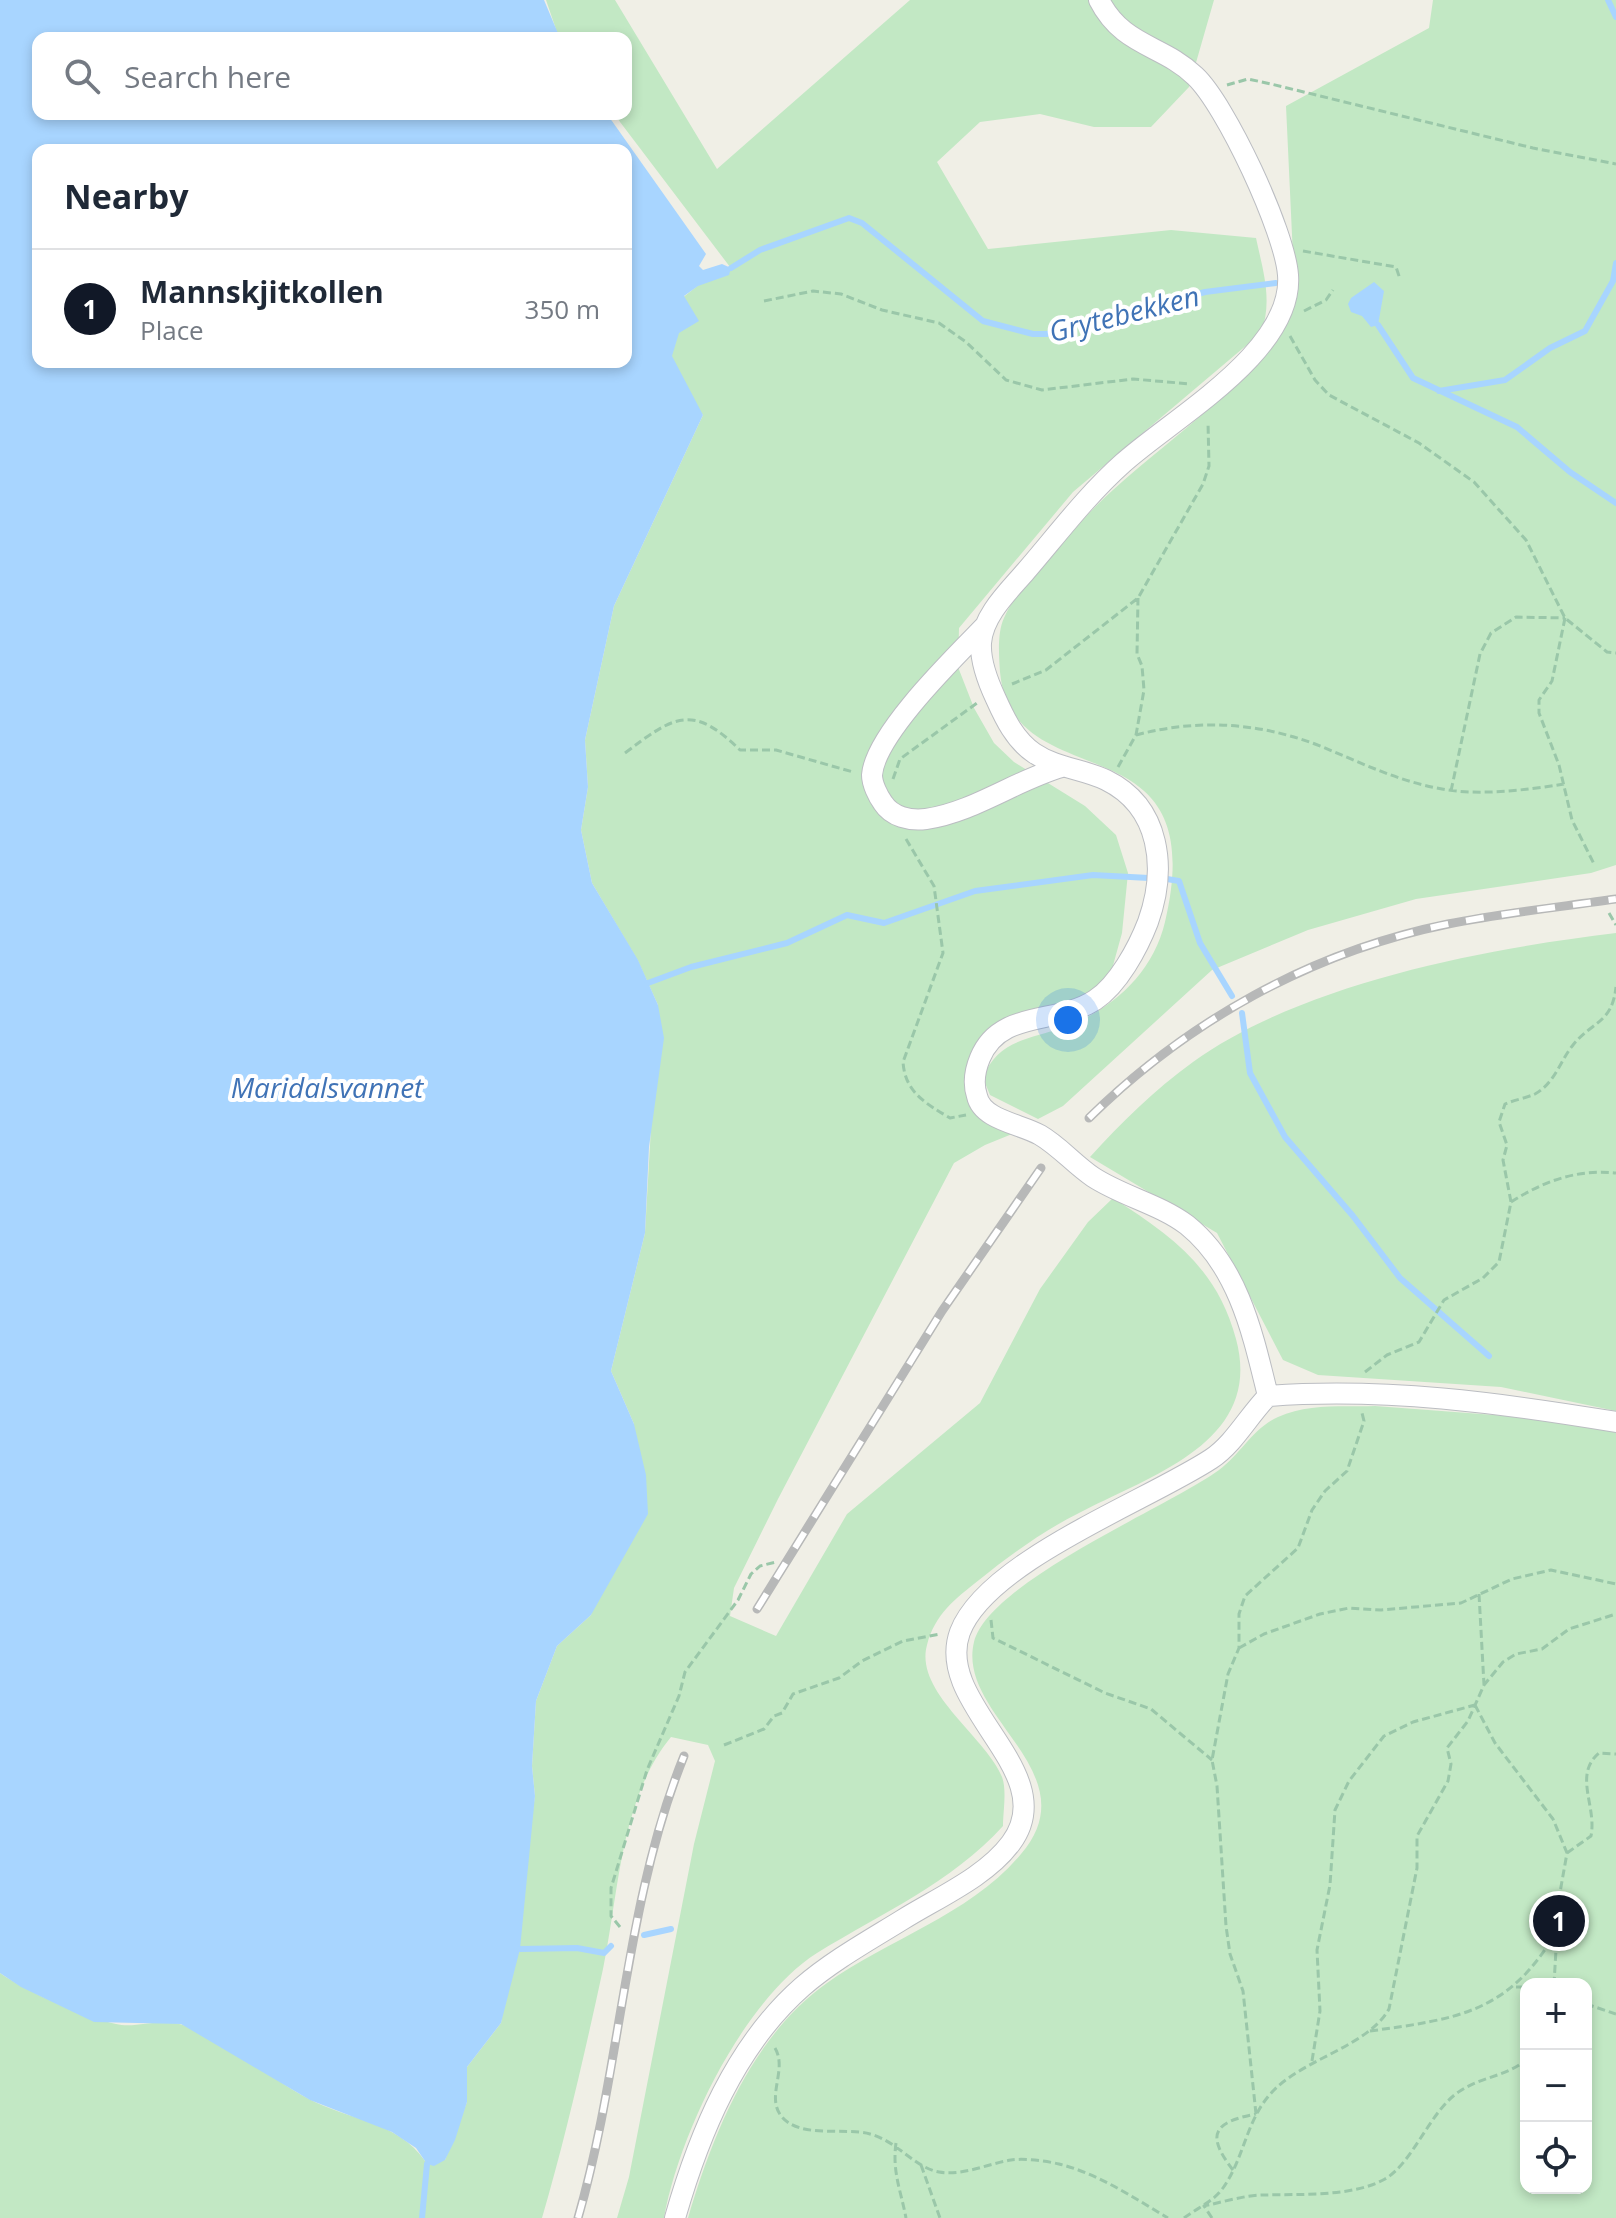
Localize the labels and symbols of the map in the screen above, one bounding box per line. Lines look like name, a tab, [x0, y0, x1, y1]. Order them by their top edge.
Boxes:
water label: Grytebekken	[1045, 276, 1203, 350]
your location	[1048, 1000, 1088, 1040]
water label: Maridalsvannet	[231, 1068, 425, 1106]
pin: 1	[1533, 1891, 1585, 1951]

